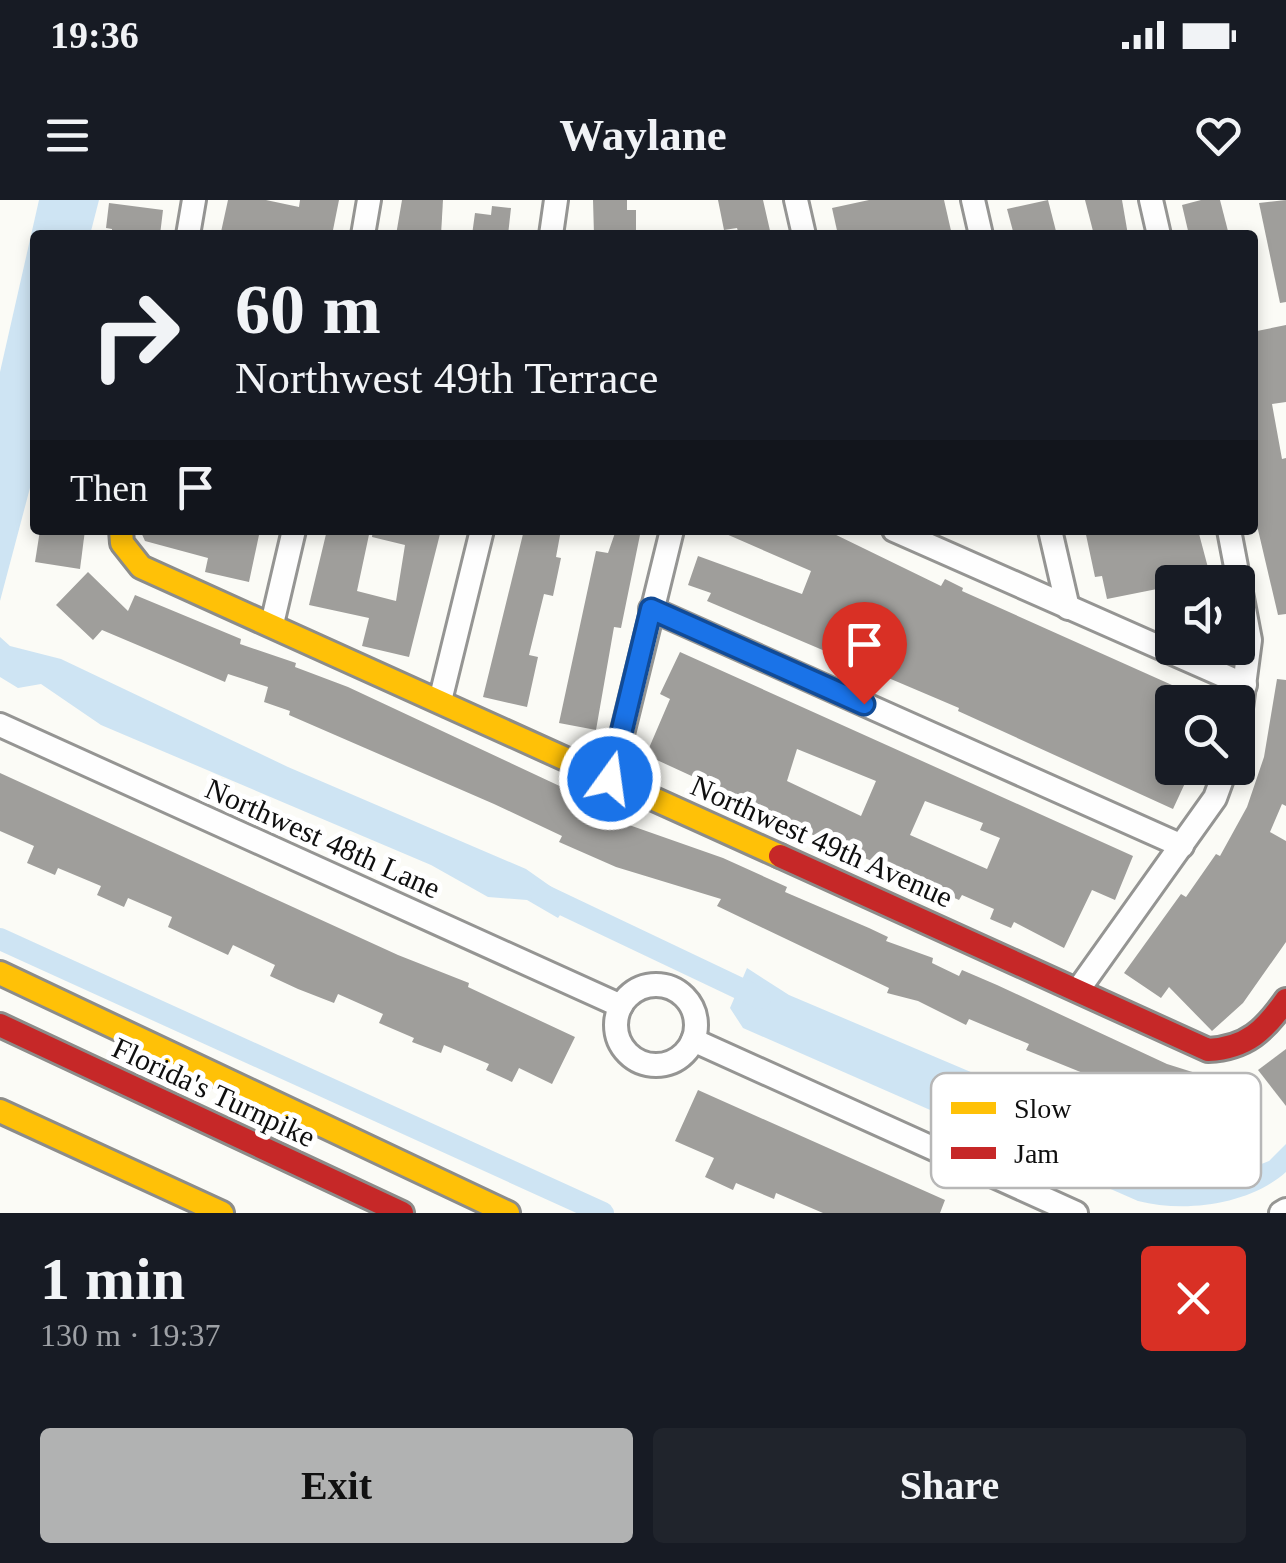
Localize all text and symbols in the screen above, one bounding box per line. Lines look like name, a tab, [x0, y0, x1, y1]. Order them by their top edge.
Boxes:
text: 19:36	[50, 14, 139, 56]
icon: menu	[40, 108, 95, 163]
icon: heart	[1191, 108, 1246, 163]
text: Waylane	[559, 110, 727, 160]
icon: right	[70, 270, 200, 400]
text: 60 m	[235, 271, 381, 348]
text: Northwest 49th Terrace	[235, 353, 658, 403]
icon: arrive	[168, 460, 223, 515]
text: Then	[70, 467, 148, 509]
map controls	[1155, 565, 1255, 785]
button: sound	[1155, 565, 1255, 665]
pin	[822, 602, 907, 705]
icon: arrive	[837, 617, 892, 672]
button: search	[1155, 685, 1255, 785]
position arrow	[558, 727, 662, 831]
street label: Northwest 49th Avenue	[686, 768, 958, 914]
street label: Northwest 48th Lane	[201, 771, 445, 905]
street label: Florida's Turnpike	[108, 1031, 320, 1153]
legend	[931, 1073, 1261, 1188]
text: Slow	[1014, 1093, 1072, 1124]
text: Jam	[1014, 1138, 1059, 1169]
text: 1 min	[40, 1246, 185, 1312]
button: close	[1141, 1246, 1246, 1351]
text: 130 m · 19:37	[40, 1317, 220, 1353]
button: Exit	[40, 1428, 633, 1543]
button: Share	[653, 1428, 1246, 1543]

